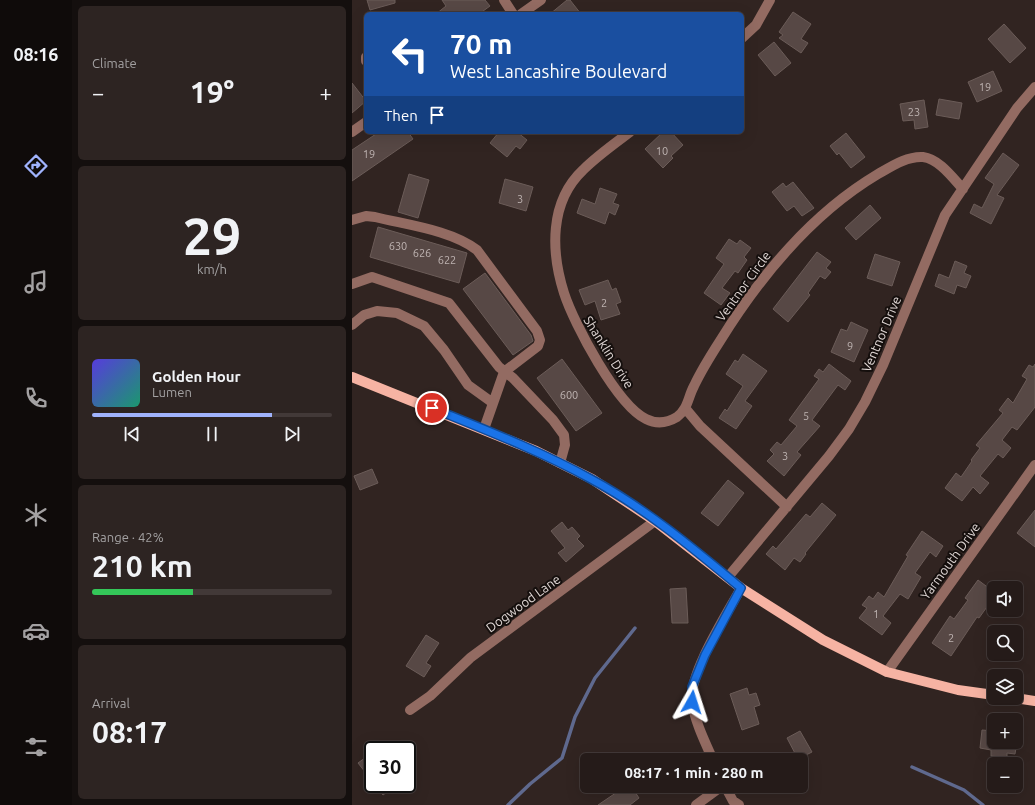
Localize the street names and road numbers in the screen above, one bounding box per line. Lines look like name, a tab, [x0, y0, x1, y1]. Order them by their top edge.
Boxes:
street label: Ventnor Circle	[713, 248, 773, 324]
street label: Ventnor Drive	[859, 294, 903, 374]
street label: Shanklin Drive	[581, 313, 637, 391]
street label: Yarmouth Drive	[918, 520, 982, 602]
street label: Dogwood Lane	[483, 571, 563, 635]

